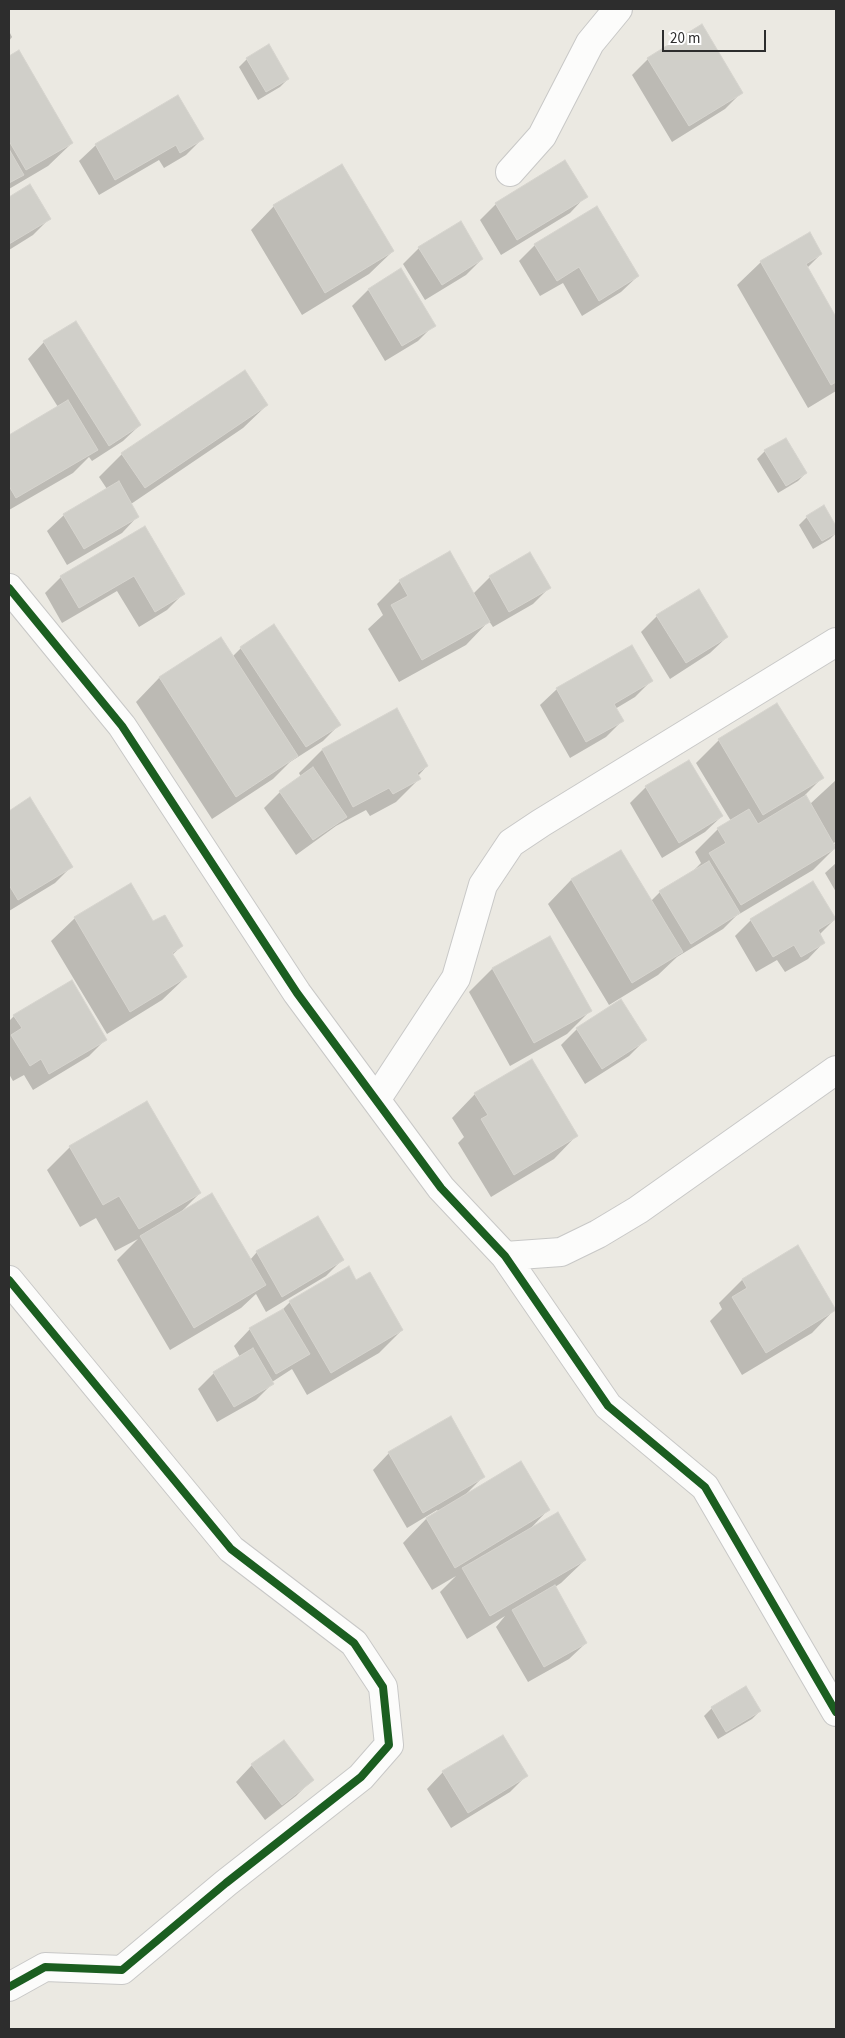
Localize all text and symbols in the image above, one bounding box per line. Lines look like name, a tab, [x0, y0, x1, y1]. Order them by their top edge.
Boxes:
scale bar	[665, 20, 769, 52]
text: 20 m	[670, 28, 700, 49]

